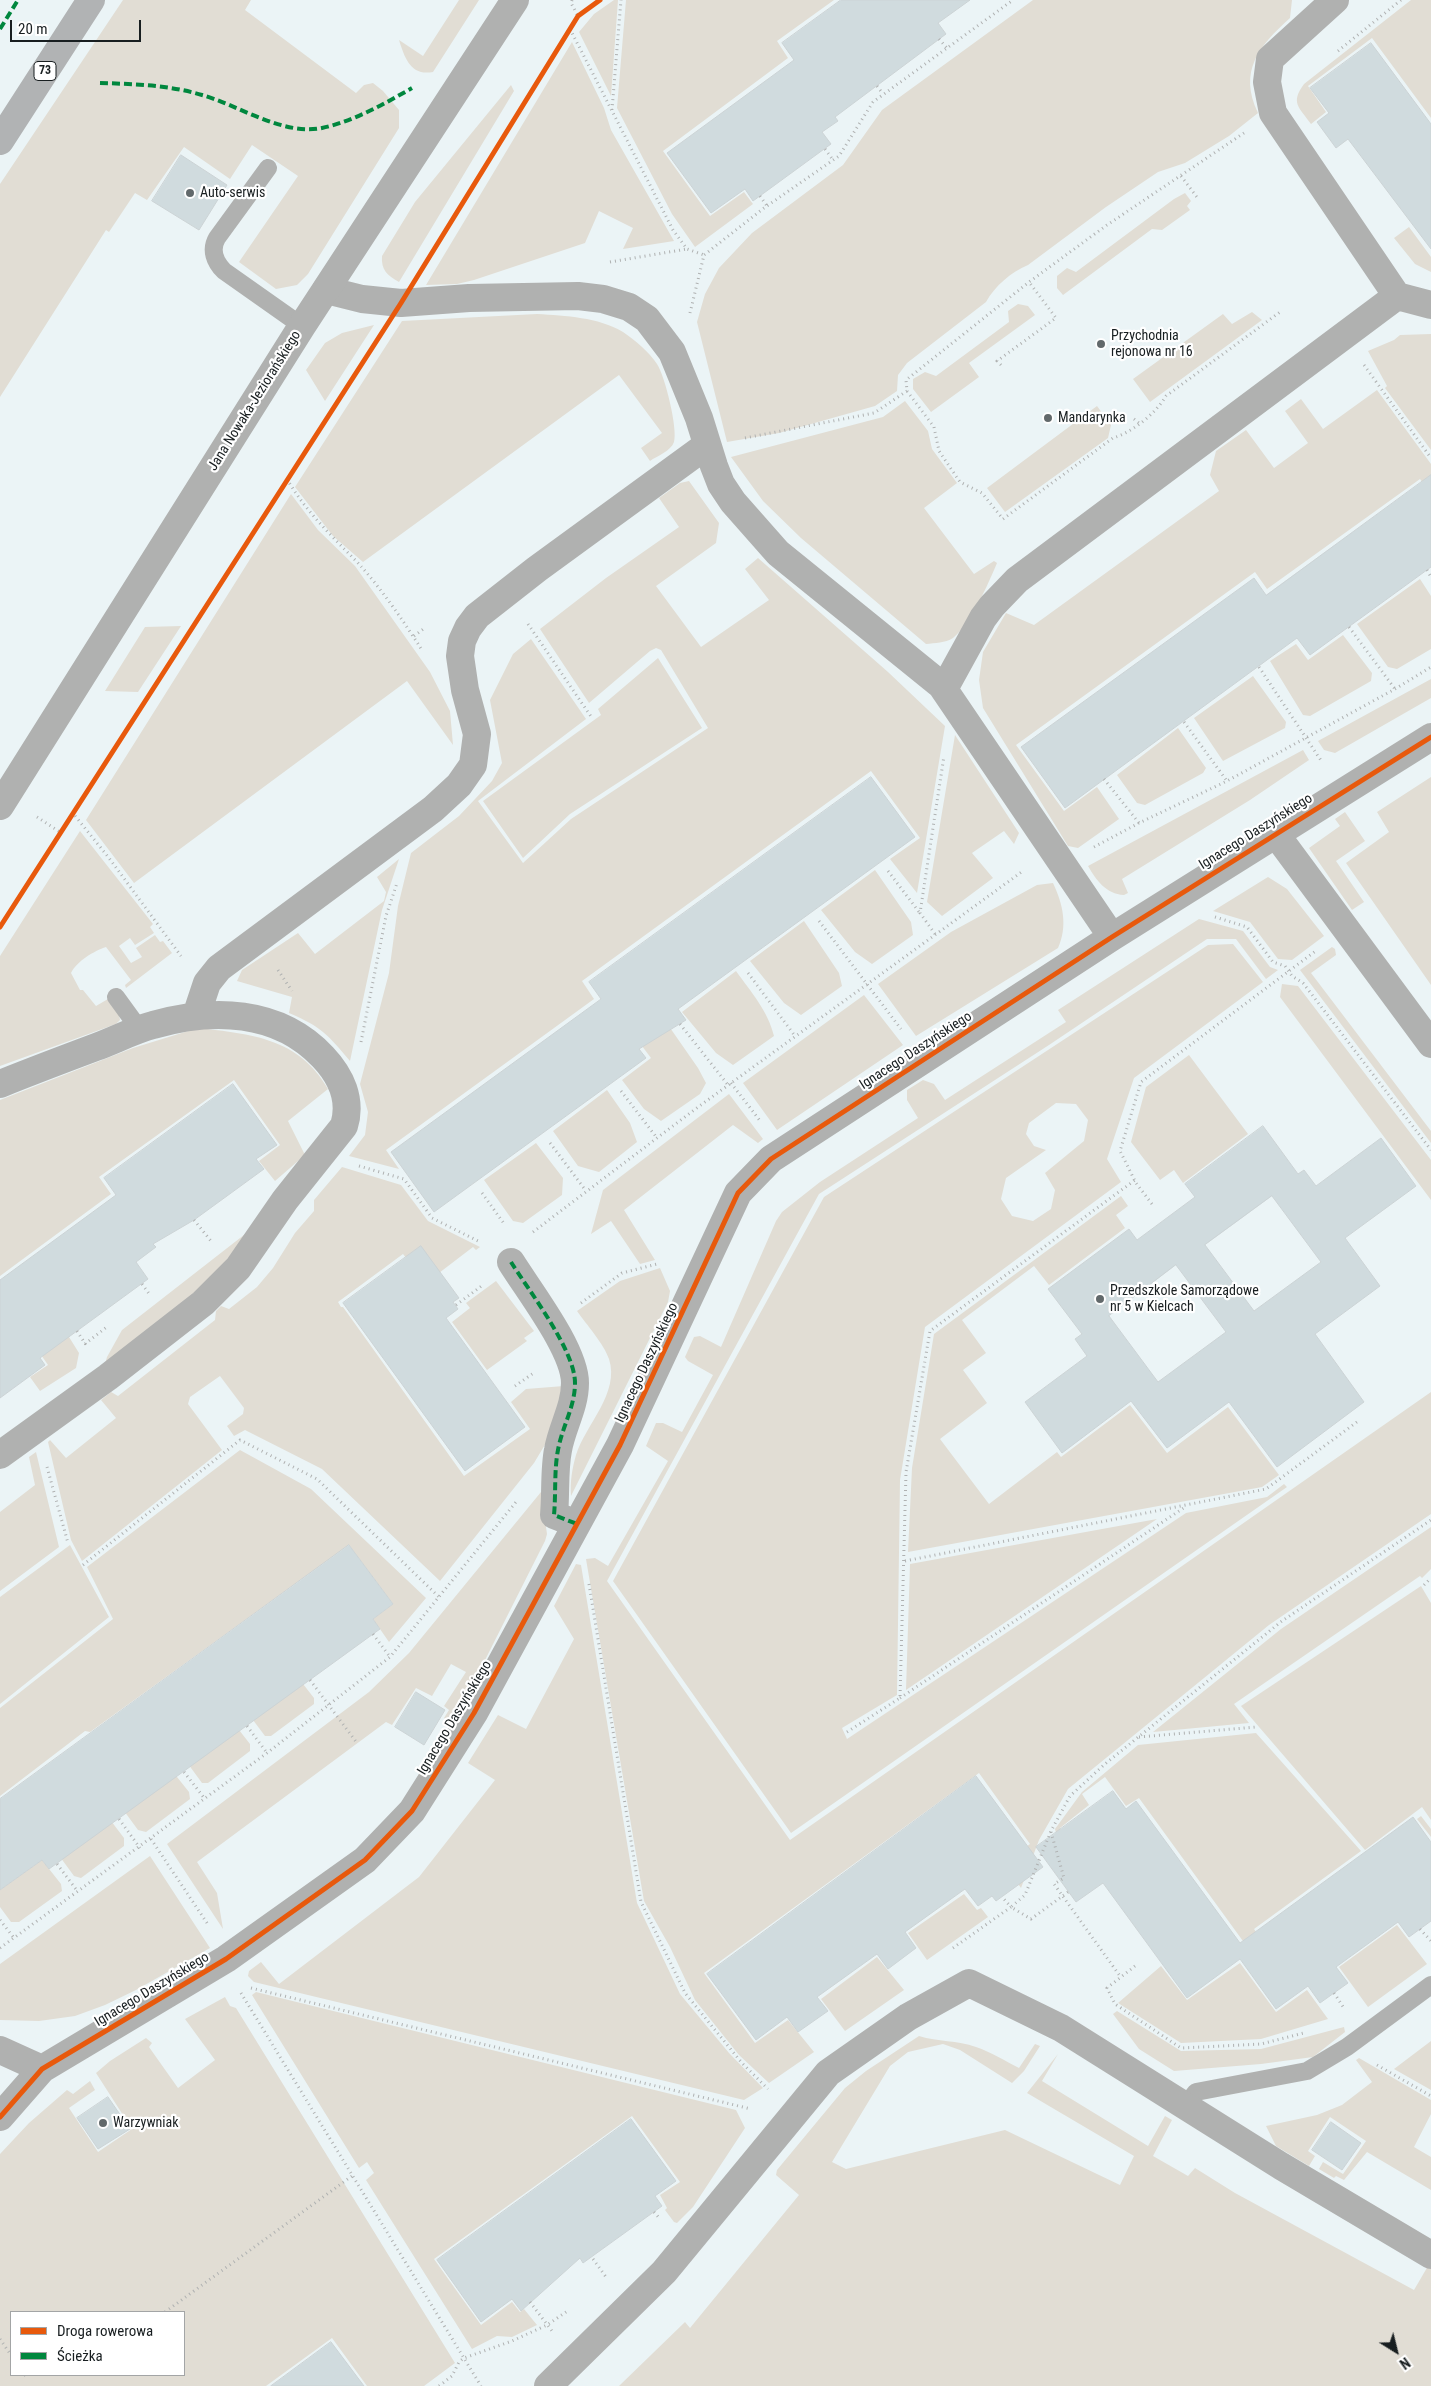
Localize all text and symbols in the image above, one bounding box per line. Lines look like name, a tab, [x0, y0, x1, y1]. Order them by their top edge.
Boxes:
scale bar	[12, 10, 144, 42]
text: 20 m	[18, 20, 48, 38]
road number: 73	[34, 61, 56, 80]
place label: Auto-serwis	[200, 185, 265, 201]
marker: Auto-serwis	[184, 187, 196, 199]
street label: Jana Nowaka-Jeziorańskiego	[205, 328, 305, 474]
place label: Przychodnia rejonowa nr 16	[1111, 328, 1193, 361]
marker: Przychodnia rejonowa nr 16	[1095, 338, 1107, 350]
place label: Mandarynka	[1058, 410, 1126, 426]
marker: Mandarynka	[1042, 412, 1054, 424]
street label: Ignacego Daszyńskiego	[1196, 790, 1316, 874]
street label: Ignacego Daszyńskiego	[857, 1008, 975, 1094]
place label: Przedszkole Samorządowe nr 5 w Kielcach	[1110, 1283, 1259, 1315]
marker: Przedszkole Samorządowe nr 5 w Kielcach	[1094, 1293, 1106, 1305]
street label: Ignacego Daszyńskiego	[612, 1300, 682, 1426]
street label: Ignacego Daszyńskiego	[414, 1658, 496, 1778]
street label: Ignacego Daszyńskiego	[92, 1949, 212, 2031]
place label: Warzywniak	[113, 2115, 178, 2131]
marker: Warzywniak	[97, 2117, 109, 2129]
legend	[10, 2311, 185, 2376]
text: Droga rowerowa	[57, 2322, 153, 2340]
north arrow	[1371, 2326, 1421, 2376]
text: Ścieżka	[57, 2347, 103, 2365]
text: N	[1397, 2354, 1413, 2372]

